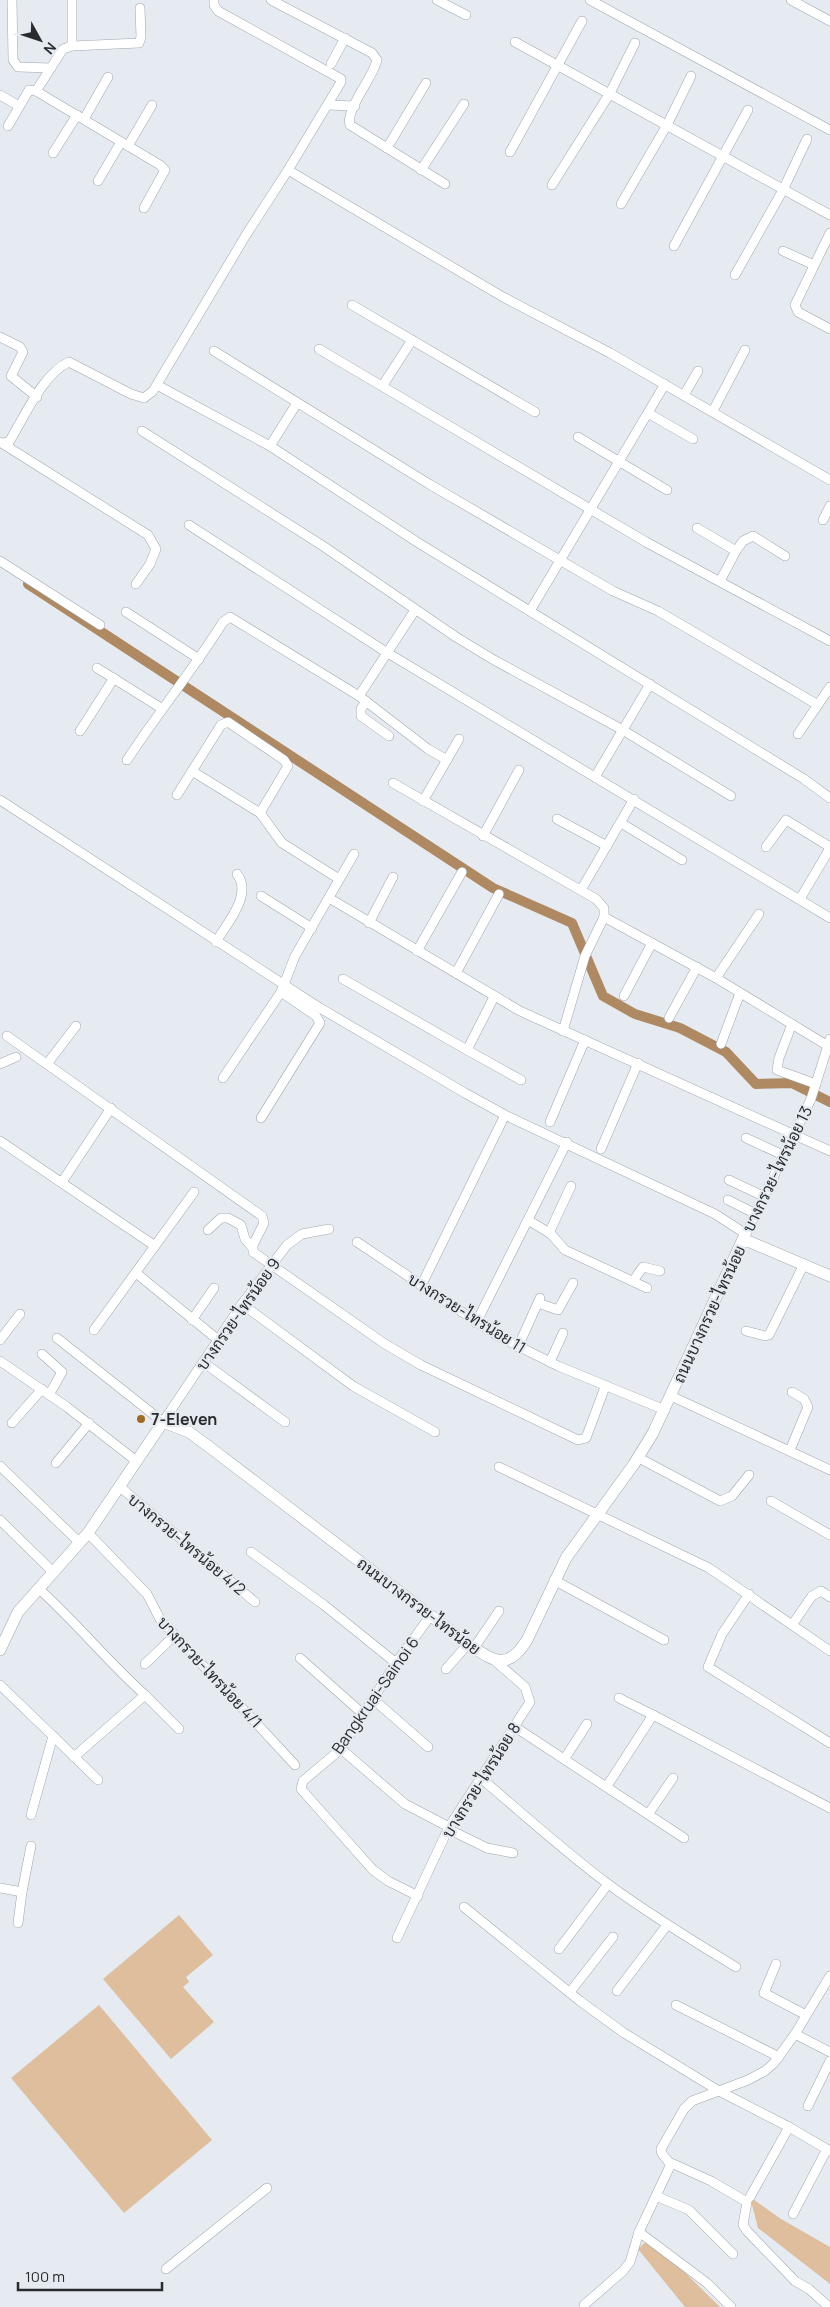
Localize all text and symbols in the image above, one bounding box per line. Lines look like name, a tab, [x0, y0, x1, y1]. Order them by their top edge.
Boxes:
north arrow	[15, 15, 65, 65]
text: N	[40, 39, 61, 59]
street label: บางกรวย-ไทรน้อย 13	[737, 1102, 817, 1236]
street label: ถนนบางกรวย-ไทรน้อย	[667, 1242, 751, 1386]
street label: บางกรวย-ไทรน้อย 9	[191, 1253, 285, 1375]
street label: บางกรวย-ไทรน้อย 11	[404, 1268, 530, 1358]
place label: 7-Eleven	[151, 1408, 217, 1430]
marker: 7-Eleven	[135, 1413, 147, 1425]
street label: บางกรวย-ไทรน้อย 4/2	[123, 1488, 251, 1600]
street label: ถนนบางกรวย-ไทรน้อย	[353, 1552, 485, 1660]
street label: บางกรวย-ไทรน้อย 4/1	[153, 1612, 267, 1732]
street label: Bangkruai-Sainoi 6	[326, 1632, 424, 1758]
street label: บางกรวย-ไทรน้อย 8	[437, 1718, 525, 1842]
scale bar	[18, 2260, 161, 2292]
text: 100 m	[25, 2266, 65, 2287]

